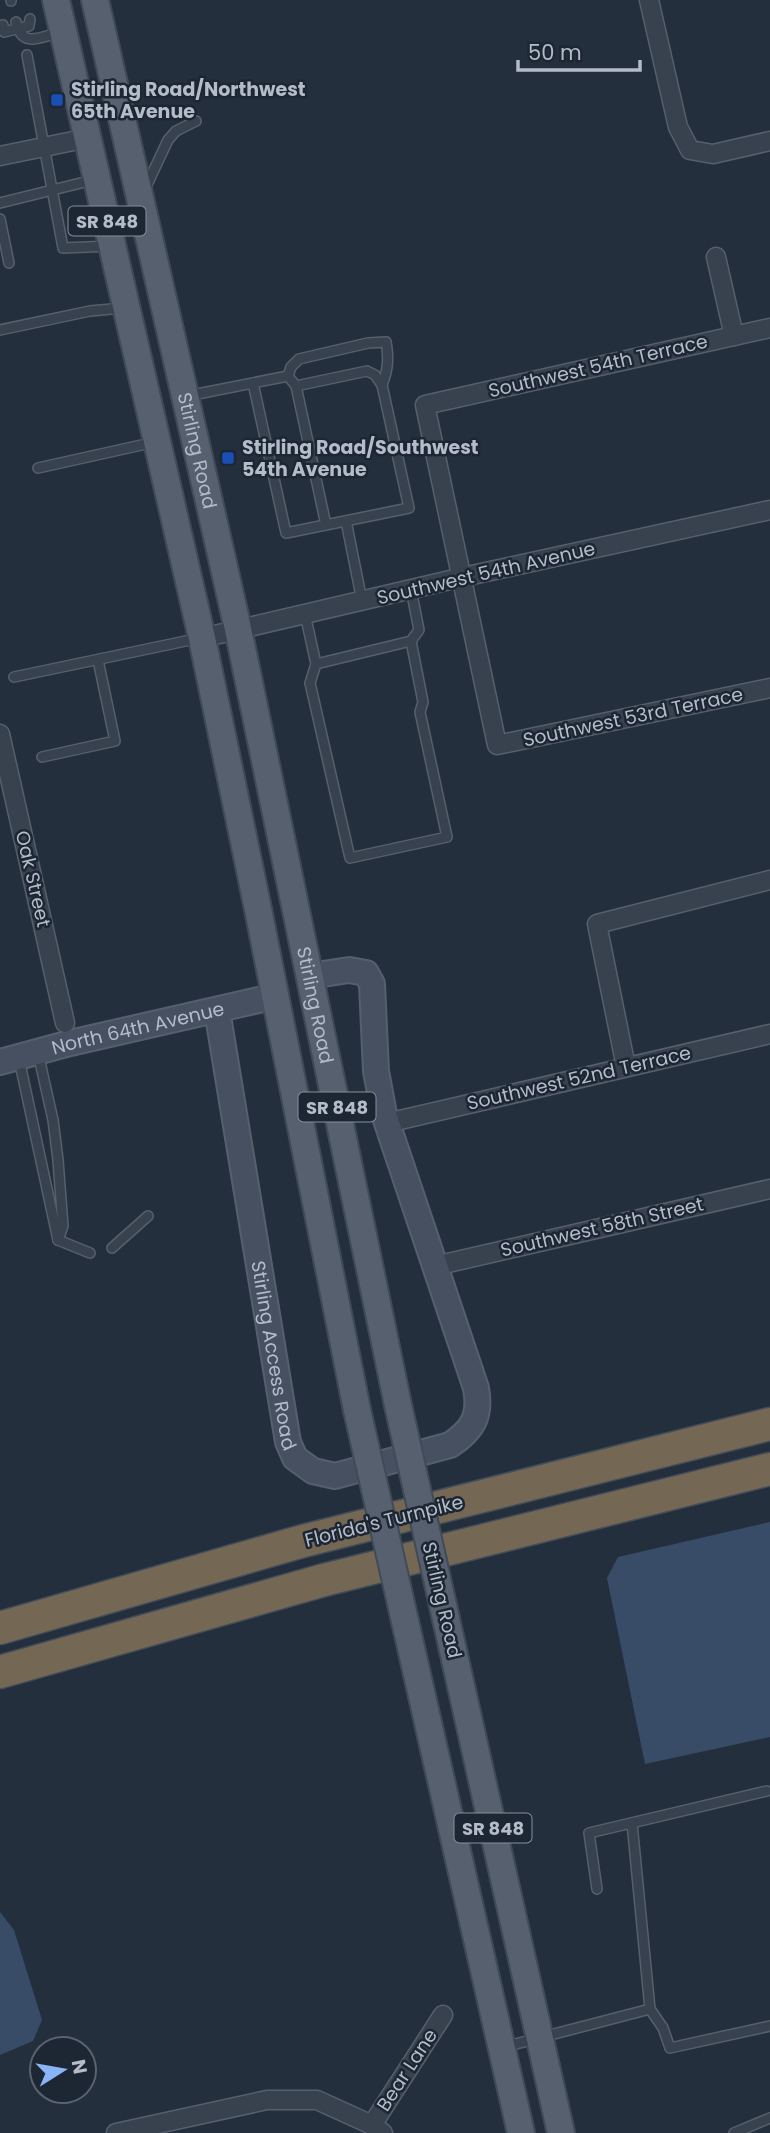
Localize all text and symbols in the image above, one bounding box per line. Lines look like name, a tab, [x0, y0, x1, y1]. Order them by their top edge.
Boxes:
scale bar	[518, 28, 640, 72]
text: 50 m	[528, 38, 582, 67]
place label: Stirling Road/Northwest 65th Avenue	[71, 76, 306, 125]
marker: Stirling Road/Northwest 65th Avenue	[49, 92, 65, 108]
road number: SR 848	[68, 206, 146, 236]
street label: Southwest 54th Terrace	[486, 328, 710, 404]
street label: Stirling Road	[171, 390, 224, 511]
place label: Stirling Road/Southwest 54th Avenue	[242, 434, 479, 483]
marker: Stirling Road/Southwest 54th Avenue	[220, 450, 236, 466]
street label: Southwest 54th Avenue	[374, 535, 598, 611]
street label: Southwest 53rd Terrace	[520, 680, 746, 754]
street label: Oak Street	[9, 828, 57, 930]
street label: Stirling Road	[290, 944, 341, 1066]
street label: North 64th Avenue	[48, 995, 227, 1061]
street label: Southwest 52nd Terrace	[464, 1039, 694, 1117]
road number: SR 848	[298, 1092, 376, 1122]
street label: Southwest 58th Street	[498, 1190, 706, 1263]
street label: Stirling Access Road	[245, 1259, 304, 1455]
street label: Florida's Turnpike	[302, 1488, 466, 1554]
street label: Stirling Road	[416, 1539, 468, 1661]
road number: SR 848	[454, 1814, 532, 1842]
street label: Bear Lane	[370, 2023, 444, 2117]
north arrow	[28, 2035, 98, 2105]
text: N	[65, 2057, 94, 2076]

